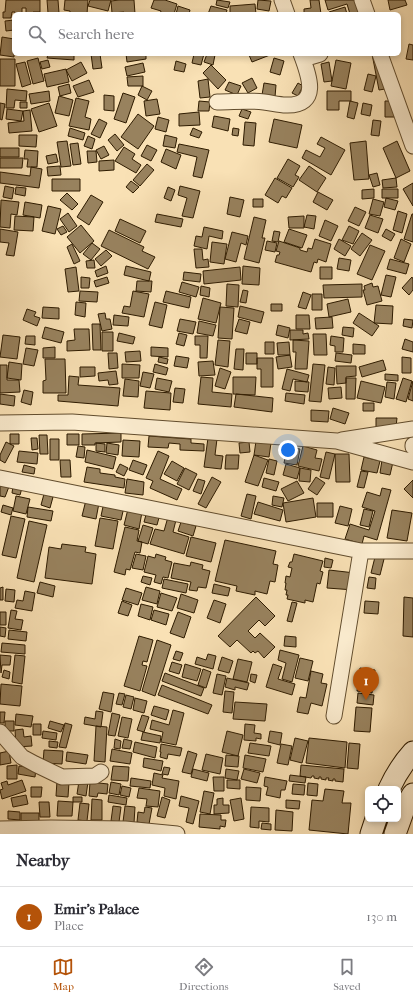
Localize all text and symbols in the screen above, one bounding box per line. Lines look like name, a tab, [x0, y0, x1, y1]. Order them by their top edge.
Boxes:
search box	[12, 12, 401, 56]
icon: search	[26, 23, 48, 45]
text: Search here	[58, 25, 134, 43]
your location	[278, 440, 298, 460]
pin: 1	[353, 667, 379, 700]
map controls	[365, 786, 401, 822]
button: locate	[365, 786, 401, 822]
text: Nearby	[16, 850, 70, 870]
text: Emir's Palace	[54, 900, 139, 918]
text: 1	[27, 909, 31, 924]
text: 130 m	[366, 909, 397, 924]
text: Place	[54, 918, 84, 933]
tab: Map	[52, 956, 74, 993]
tab: Directions	[179, 956, 229, 993]
tab: Saved	[333, 956, 361, 993]

